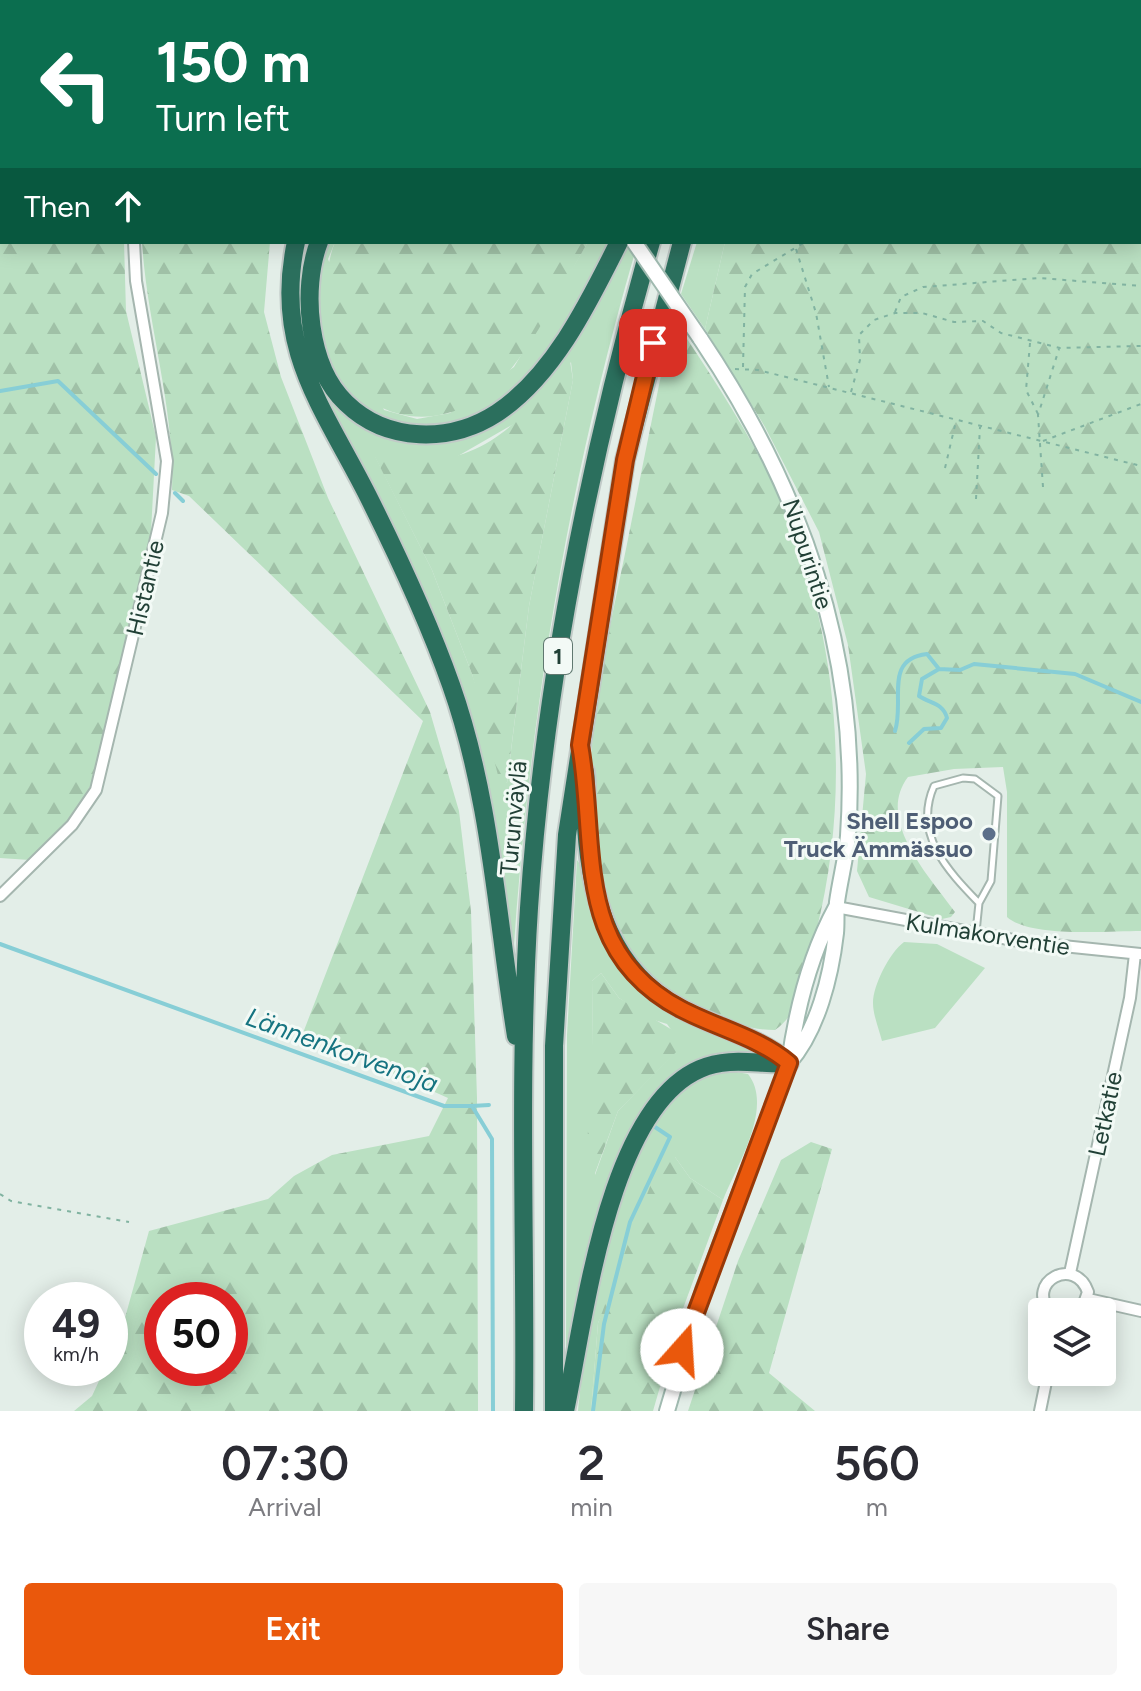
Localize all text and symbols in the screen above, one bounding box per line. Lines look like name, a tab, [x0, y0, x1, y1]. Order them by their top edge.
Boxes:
text: 150 m	[156, 29, 311, 96]
icon: left	[24, 32, 128, 136]
text: Turn left	[156, 97, 290, 140]
icon: ahead	[106, 184, 150, 228]
text: Then	[24, 188, 90, 225]
pin	[619, 309, 687, 377]
icon: arrive	[631, 321, 675, 365]
street label: Nupurintie	[777, 495, 839, 613]
street label: Histantie	[120, 537, 170, 639]
road number: 1	[544, 638, 572, 674]
street label: Turunväylä	[494, 760, 532, 876]
place label: Shell Espoo Truck Ämmässuo	[784, 806, 973, 863]
marker: Shell Espoo Truck Ämmässuo	[980, 825, 998, 843]
street label: Kulmakorventie	[904, 907, 1072, 961]
water label: Lännenkorvenoja	[242, 1000, 442, 1100]
street label: Letkatie	[1082, 1069, 1128, 1159]
speed limit sign: 50	[144, 1282, 248, 1386]
map controls	[1028, 1298, 1116, 1386]
button: layers	[1028, 1298, 1116, 1386]
text: 49	[52, 1300, 100, 1348]
position arrow	[640, 1308, 724, 1392]
text: km/h	[53, 1342, 99, 1366]
text: 07:30	[221, 1434, 349, 1492]
text: 2	[578, 1434, 605, 1492]
text: 560	[834, 1434, 920, 1492]
text: Arrival	[248, 1491, 322, 1523]
text: min	[570, 1491, 613, 1523]
text: m	[866, 1491, 888, 1523]
button: Exit	[24, 1583, 563, 1675]
button: Share	[579, 1583, 1117, 1675]

